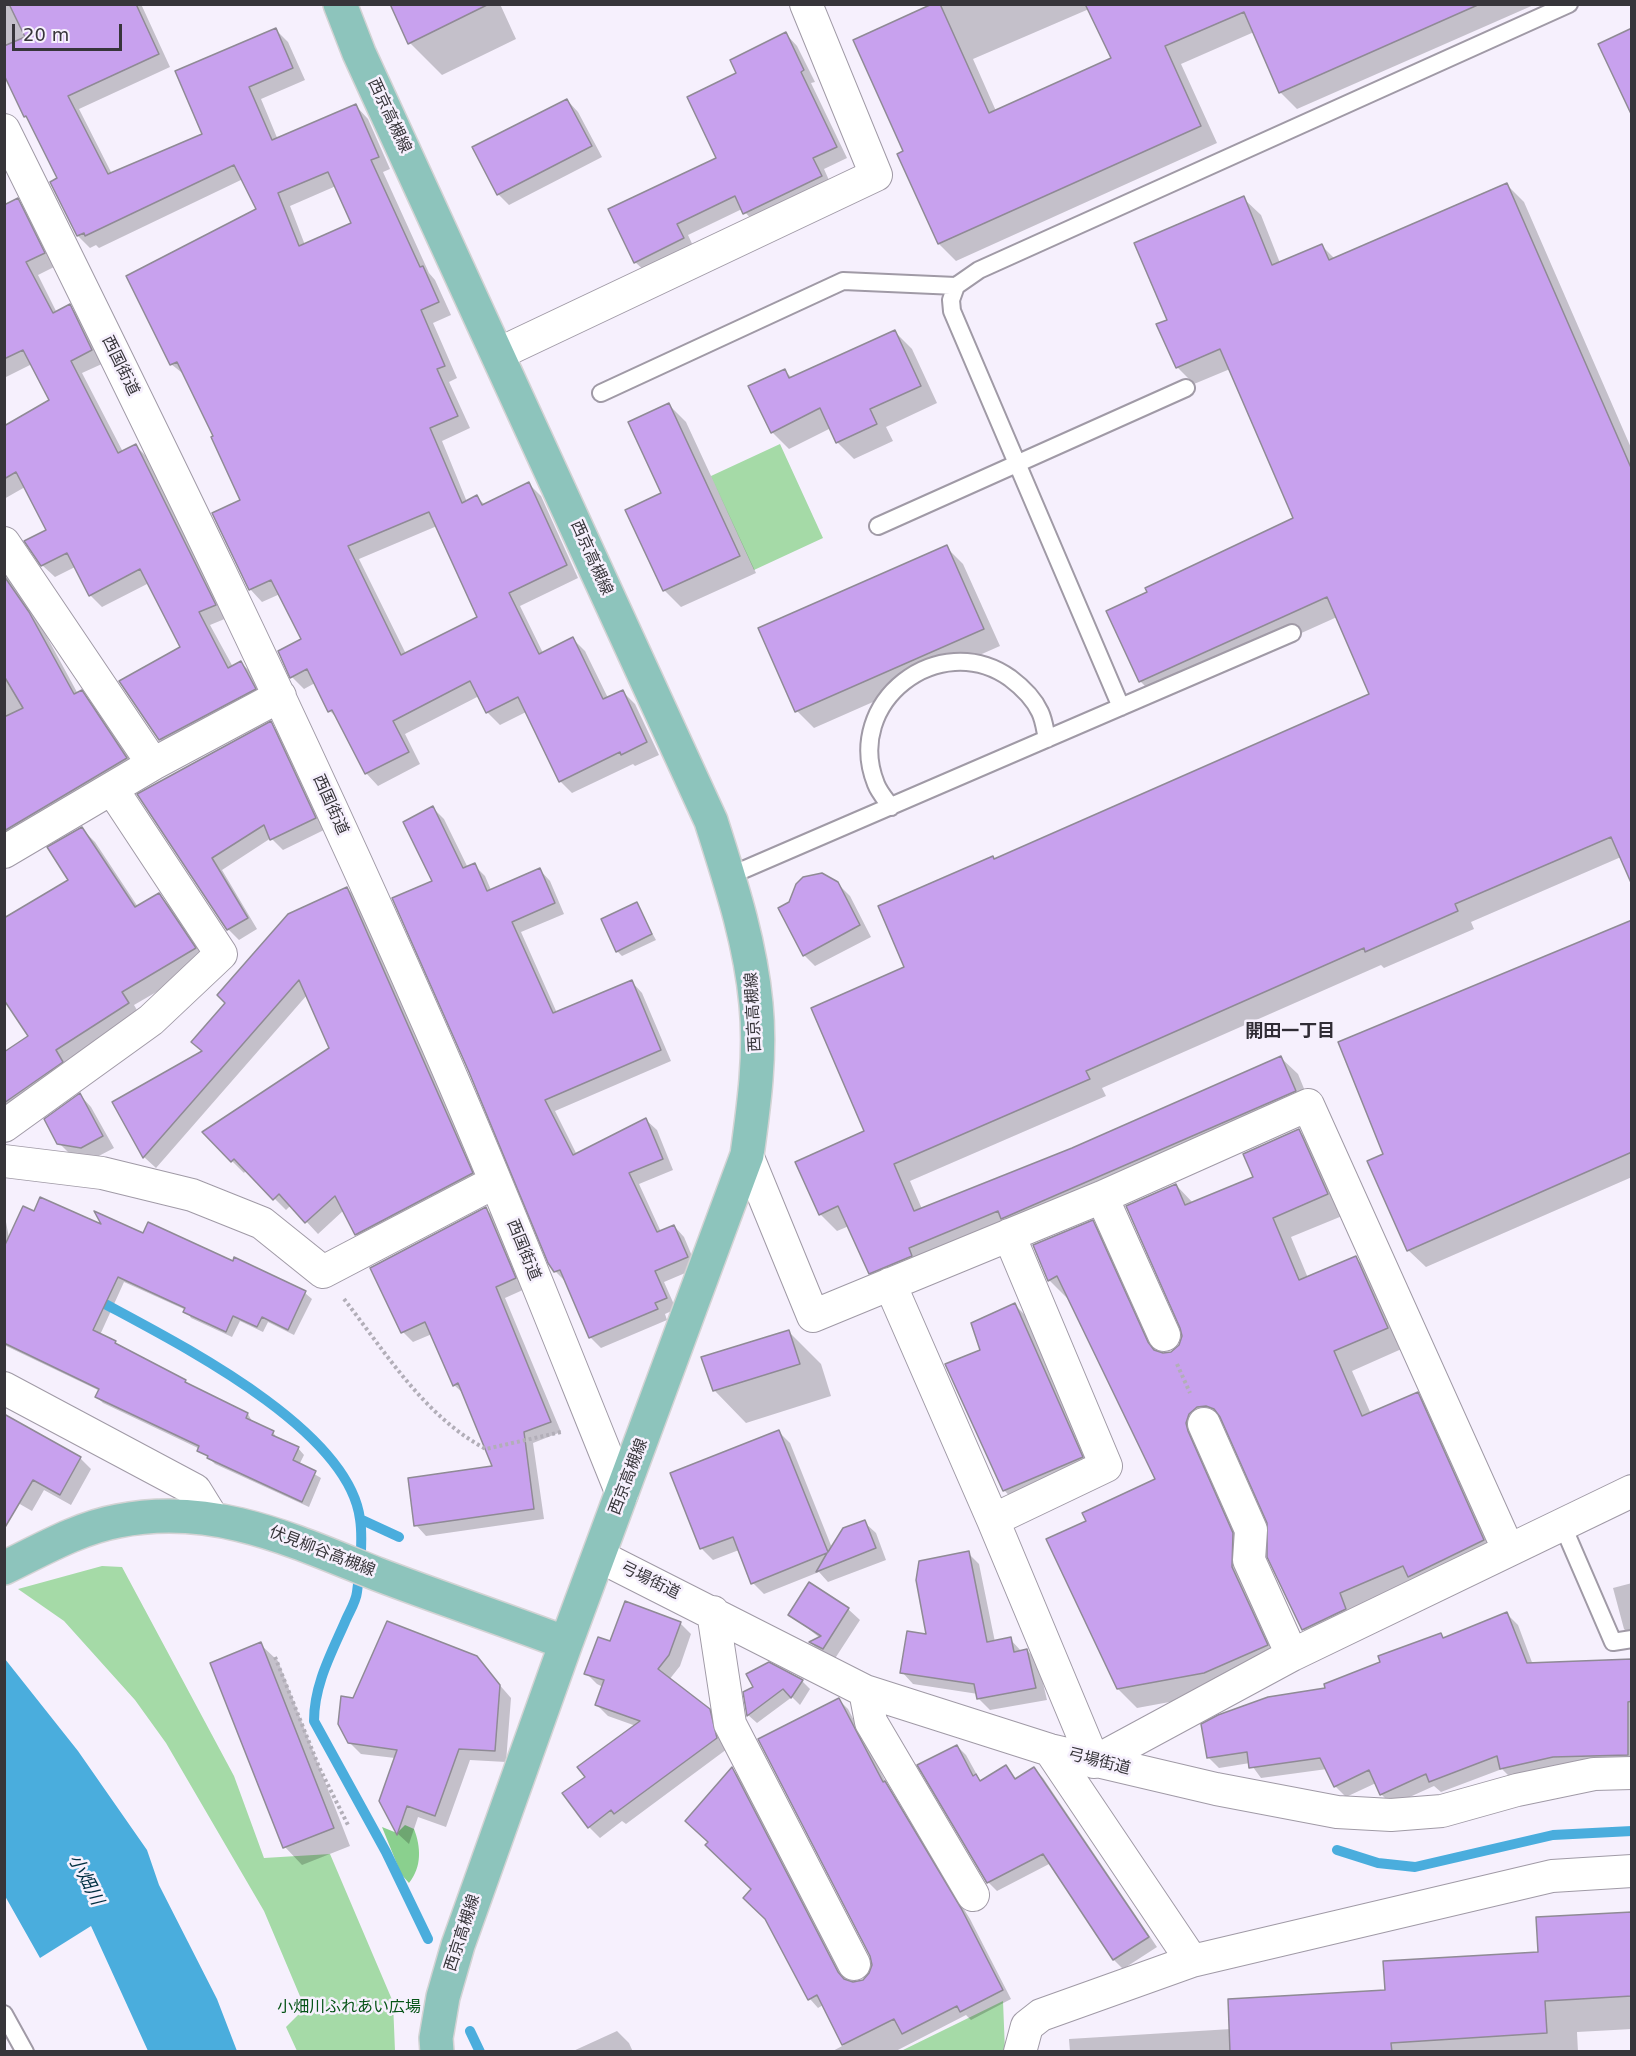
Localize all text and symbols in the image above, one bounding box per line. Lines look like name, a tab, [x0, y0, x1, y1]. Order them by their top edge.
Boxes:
scale bar	[15, 12, 124, 50]
text: 20 m	[23, 24, 69, 45]
street label: 西京高槻線	[363, 76, 415, 156]
street label: 西国街道	[97, 333, 143, 399]
street label: 西京高槻線	[566, 518, 616, 598]
street label: 西国街道	[308, 772, 352, 838]
street label: 西京高槻線	[742, 972, 766, 1052]
district label: 開田一丁目	[1245, 1021, 1335, 1043]
street label: 西国街道	[502, 1217, 544, 1283]
street label: 西京高槻線	[606, 1436, 652, 1518]
street label: 伏見柳谷高槻線	[266, 1523, 378, 1581]
street label: 弓場街道	[617, 1558, 683, 1604]
street label: 弓場街道	[1066, 1745, 1132, 1779]
water label: 小畑川	[63, 1851, 107, 1909]
street label: 西京高槻線	[442, 1892, 484, 1974]
park label: 小畑川ふれあい広場	[277, 1998, 421, 2018]

